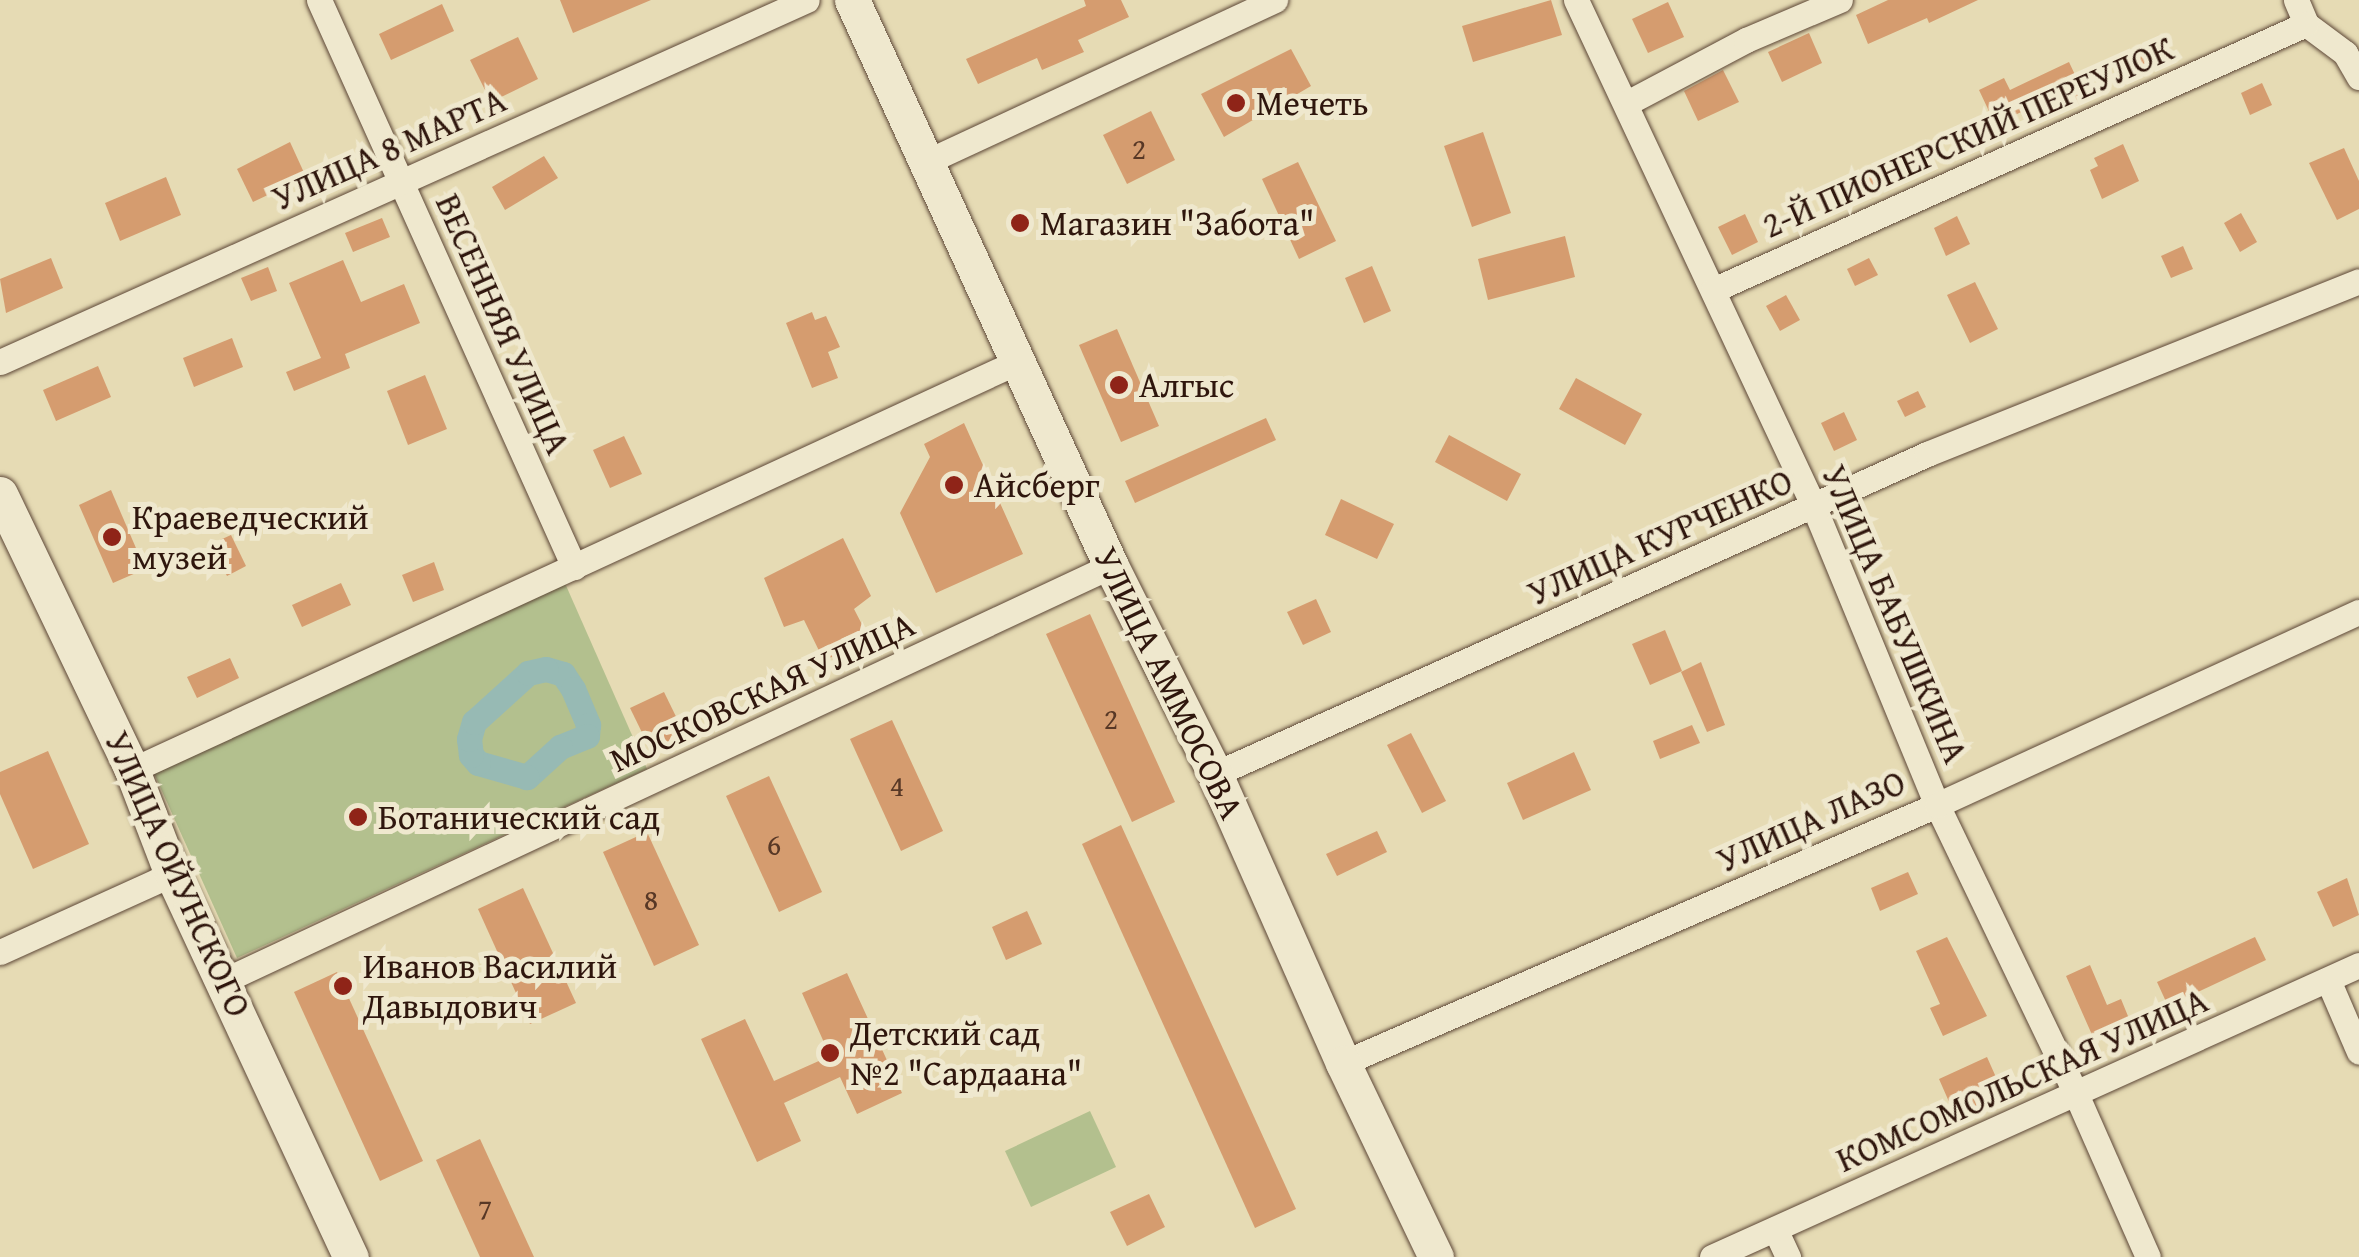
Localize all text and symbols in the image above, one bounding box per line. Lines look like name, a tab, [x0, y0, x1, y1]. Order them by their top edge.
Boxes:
street label: 2-Й ПИОНЕРСКИЙ ПЕРЕУЛОК	[1756, 27, 2180, 247]
street label: УЛИЦА 8 МАРТА	[266, 79, 512, 219]
place label: Мечеть	[1256, 82, 1368, 124]
marker: Мечеть	[1225, 92, 1247, 114]
house number: 2	[1132, 130, 1146, 166]
street label: ВЕСЕННЯЯ УЛИЦА	[427, 187, 579, 461]
place label: Магазин "Забота"	[1040, 202, 1314, 244]
marker: Магазин "Забота"	[1009, 212, 1031, 234]
place label: Алгыс	[1139, 364, 1234, 406]
marker: Алгыс	[1108, 374, 1130, 396]
street label: УЛИЦА БАБУШКИНА	[1813, 459, 1977, 769]
street label: УЛИЦА КУРЧЕНКО	[1521, 460, 1799, 614]
place label: Айсберг	[974, 464, 1100, 506]
marker: Айсберг	[943, 474, 965, 496]
place label: Краеведческий музей	[132, 496, 369, 578]
marker: Краеведческий музей	[101, 526, 123, 548]
street label: УЛИЦА АММОСОВА	[1085, 540, 1253, 826]
street label: МОСКОВСКАЯ УЛИЦА	[603, 603, 921, 781]
house number: 2	[1104, 700, 1118, 736]
street label: УЛИЦА ОЙУНСКОГО	[96, 725, 260, 1023]
street label: УЛИЦА ЛАЗО	[1710, 761, 1912, 881]
house number: 4	[890, 767, 904, 803]
place label: Ботанический сад	[378, 796, 660, 838]
marker: Ботанический сад	[347, 806, 369, 828]
house number: 6	[767, 826, 781, 862]
house number: 8	[644, 881, 658, 917]
place label: Иванов Василий Давыдович	[363, 945, 617, 1027]
marker: Иванов Василий Давыдович	[332, 975, 354, 997]
street label: КОМСОМОЛЬСКАЯ УЛИЦА	[1830, 979, 2214, 1181]
place label: Детский сад №2 "Сардаана"	[850, 1012, 1082, 1094]
marker: Детский сад №2 "Сардаана"	[819, 1042, 841, 1064]
house number: 7	[478, 1190, 492, 1226]

